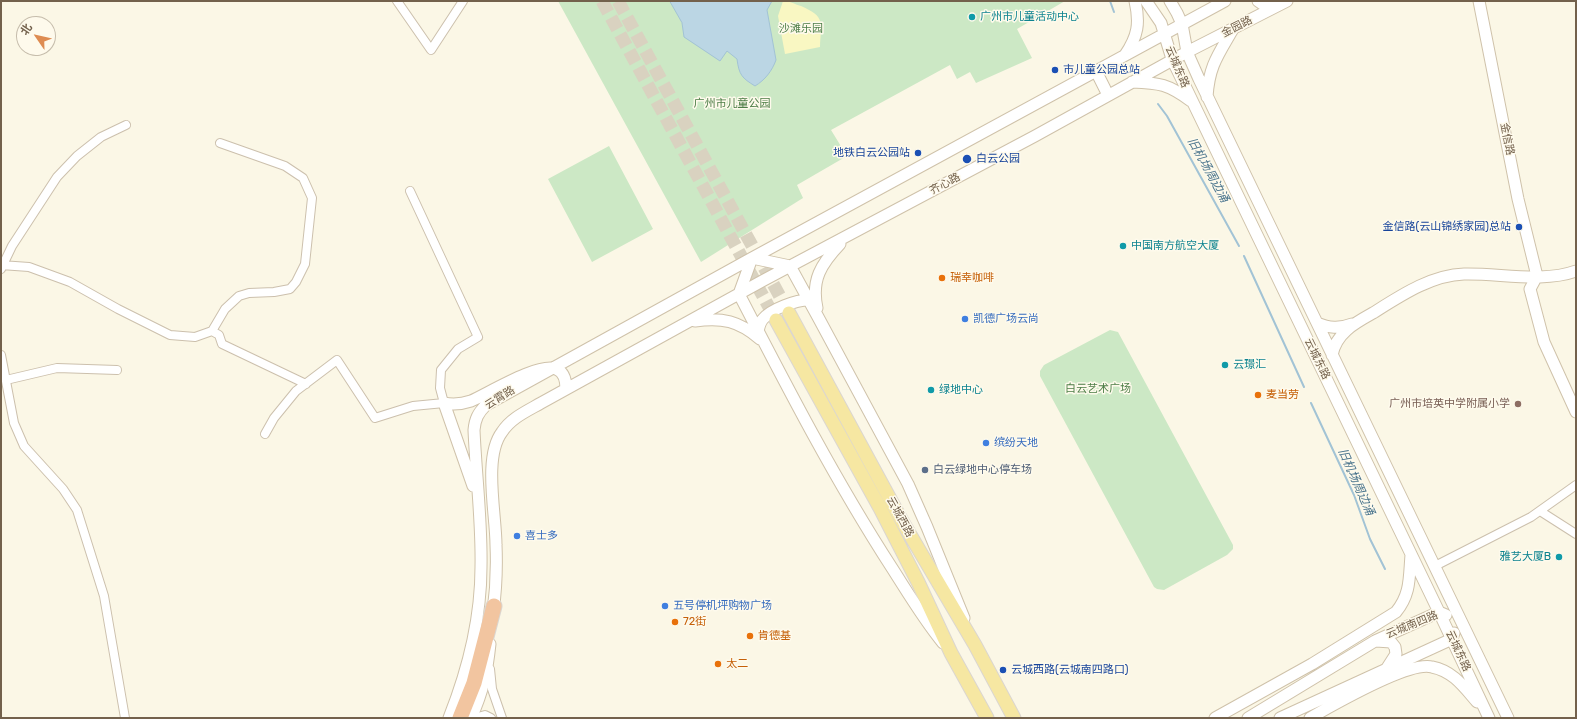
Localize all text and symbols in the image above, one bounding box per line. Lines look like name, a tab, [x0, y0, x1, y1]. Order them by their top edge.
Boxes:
place label: 广州市儿童活动中心	[980, 10, 1079, 24]
marker: 广州市儿童活动中心	[967, 12, 977, 22]
street label: 金园路	[1219, 14, 1255, 40]
north arrow	[16, 16, 56, 56]
text: 北	[18, 21, 35, 38]
park label: 沙滩乐园	[779, 22, 823, 36]
street label: 云城东路	[1162, 44, 1192, 90]
place label: 市儿童公园总站	[1063, 63, 1140, 77]
marker: 市儿童公园总站	[1050, 65, 1060, 75]
park label: 广州市儿童公园	[694, 97, 770, 111]
street label: 金信路	[1497, 122, 1517, 156]
water label: 旧机场周边涌	[1184, 135, 1232, 205]
place label: 地铁白云公园站	[833, 146, 910, 160]
marker: 地铁白云公园站	[913, 148, 923, 158]
place label: 白云公园	[976, 152, 1020, 166]
marker: 白云公园	[961, 153, 973, 165]
street label: 齐心路	[927, 170, 963, 198]
place label: 金信路(云山锦绣家园)总站	[1383, 220, 1511, 234]
marker: 金信路(云山锦绣家园)总站	[1514, 222, 1524, 232]
place label: 中国南方航空大厦	[1131, 239, 1219, 253]
marker: 中国南方航空大厦	[1118, 241, 1128, 251]
place label: 瑞幸咖啡	[950, 271, 994, 285]
marker: 瑞幸咖啡	[937, 273, 947, 283]
place label: 凯德广场云尚	[973, 312, 1039, 326]
marker: 凯德广场云尚	[960, 314, 970, 324]
street label: 云城东路	[1301, 336, 1333, 382]
place label: 云璟汇	[1233, 358, 1266, 372]
marker: 云璟汇	[1220, 360, 1230, 370]
park label: 白云艺术广场	[1065, 382, 1131, 396]
place label: 绿地中心	[939, 383, 983, 397]
street label: 云霄路	[483, 384, 517, 412]
marker: 绿地中心	[926, 385, 936, 395]
place label: 麦当劳	[1266, 388, 1299, 402]
marker: 麦当劳	[1253, 390, 1263, 400]
place label: 广州市培英中学附属小学	[1389, 397, 1510, 411]
marker: 广州市培英中学附属小学	[1513, 399, 1523, 409]
place label: 缤纷天地	[994, 436, 1038, 450]
marker: 缤纷天地	[981, 438, 991, 448]
water label: 旧机场周边涌	[1335, 446, 1377, 518]
place label: 白云绿地中心停车场	[933, 463, 1032, 477]
marker: 白云绿地中心停车场	[920, 465, 930, 475]
street label: 云城西路	[884, 495, 916, 539]
place label: 喜士多	[525, 529, 558, 543]
marker: 喜士多	[512, 531, 522, 541]
place label: 雅艺大厦B	[1500, 550, 1551, 564]
marker: 雅艺大厦B	[1554, 552, 1564, 562]
place label: 五号停机坪购物广场	[673, 599, 772, 613]
marker: 五号停机坪购物广场	[660, 601, 670, 611]
street label: 云城南四路	[1384, 609, 1440, 641]
place label: 72街	[683, 615, 706, 629]
marker: 72街	[670, 617, 680, 627]
street label: 云城东路	[1443, 628, 1473, 674]
place label: 肯德基	[758, 629, 791, 643]
marker: 肯德基	[745, 631, 755, 641]
place label: 太二	[726, 657, 748, 671]
marker: 太二	[713, 659, 723, 669]
place label: 云城西路(云城南四路口)	[1011, 663, 1128, 677]
marker: 云城西路(云城南四路口)	[998, 665, 1008, 675]

